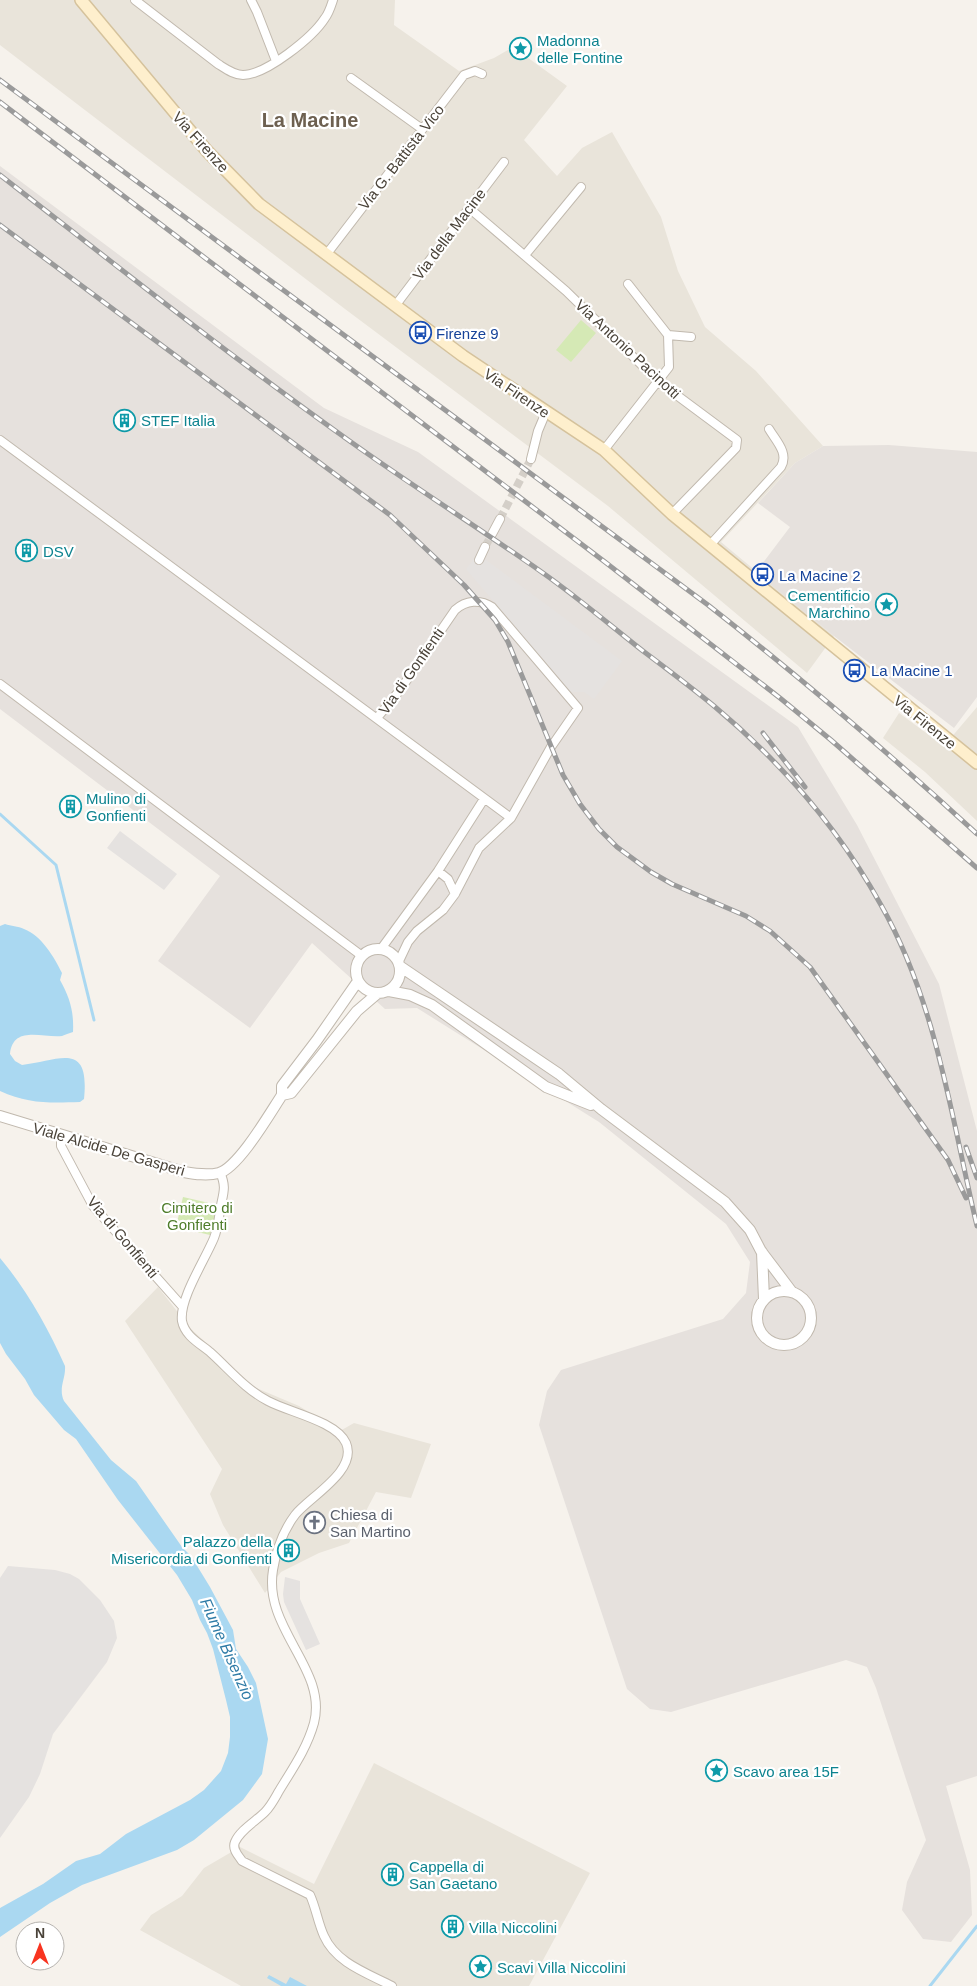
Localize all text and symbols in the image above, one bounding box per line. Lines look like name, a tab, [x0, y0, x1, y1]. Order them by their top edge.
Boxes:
place label: Madonna delle Fontine	[537, 32, 623, 66]
place icon: Madonna delle Fontine	[509, 37, 533, 61]
street label: Via G. Battista Vico	[355, 101, 447, 213]
street label: Via Firenze	[169, 108, 233, 176]
district label: La Macine	[262, 109, 358, 131]
street label: Via della Macine	[409, 185, 489, 283]
street label: Via Antonio Pacinotti	[572, 296, 684, 402]
bus stop icon: Firenze 9	[408, 321, 432, 345]
place label: Firenze 9	[436, 325, 499, 342]
street label: Via Firenze	[481, 365, 553, 421]
building icon: STEF Italia	[113, 408, 137, 432]
place label: STEF Italia	[141, 412, 216, 429]
building icon: DSV	[15, 539, 39, 563]
place label: DSV	[43, 543, 74, 560]
bus stop icon: La Macine 2	[751, 563, 775, 587]
place label: La Macine 2	[779, 567, 861, 584]
place label: Cementificio Marchino	[787, 587, 870, 621]
place icon: Cementificio Marchino	[874, 592, 898, 616]
street label: Via di Gonfienti	[375, 625, 447, 717]
bus stop icon: La Macine 1	[843, 658, 867, 682]
place label: La Macine 1	[871, 662, 953, 679]
street label: Via Firenze	[890, 692, 960, 752]
place label: Mulino di Gonfienti	[86, 790, 146, 824]
building icon: Mulino di Gonfienti	[58, 795, 82, 819]
street label: Viale Alcide De Gasperi	[31, 1119, 187, 1179]
street label: Via di Gonfienti	[84, 1193, 162, 1281]
park label: Cimitero di Gonfienti	[161, 1199, 233, 1233]
place label: Chiesa di San Martino	[330, 1506, 411, 1540]
church icon: Chiesa di San Martino	[302, 1511, 326, 1535]
place label: Palazzo della Misericordia di Gonfienti	[111, 1533, 273, 1567]
building icon: Palazzo della Misericordia di Gonfienti	[276, 1538, 300, 1562]
water label: Fiume Bisenzio	[197, 1596, 257, 1703]
place icon: Scavo area 15F	[705, 1759, 729, 1783]
place label: Scavo area 15F	[733, 1763, 839, 1780]
place label: Cappella di San Gaetano	[409, 1858, 497, 1892]
building icon: Cappella di San Gaetano	[381, 1863, 405, 1887]
building icon: Villa Niccolini	[441, 1915, 465, 1939]
place label: Villa Niccolini	[469, 1919, 557, 1936]
north arrow	[15, 1921, 65, 1971]
text: N	[35, 1925, 45, 1941]
place icon: Scavi Villa Niccolini	[469, 1955, 493, 1979]
place label: Scavi Villa Niccolini	[497, 1959, 626, 1976]

